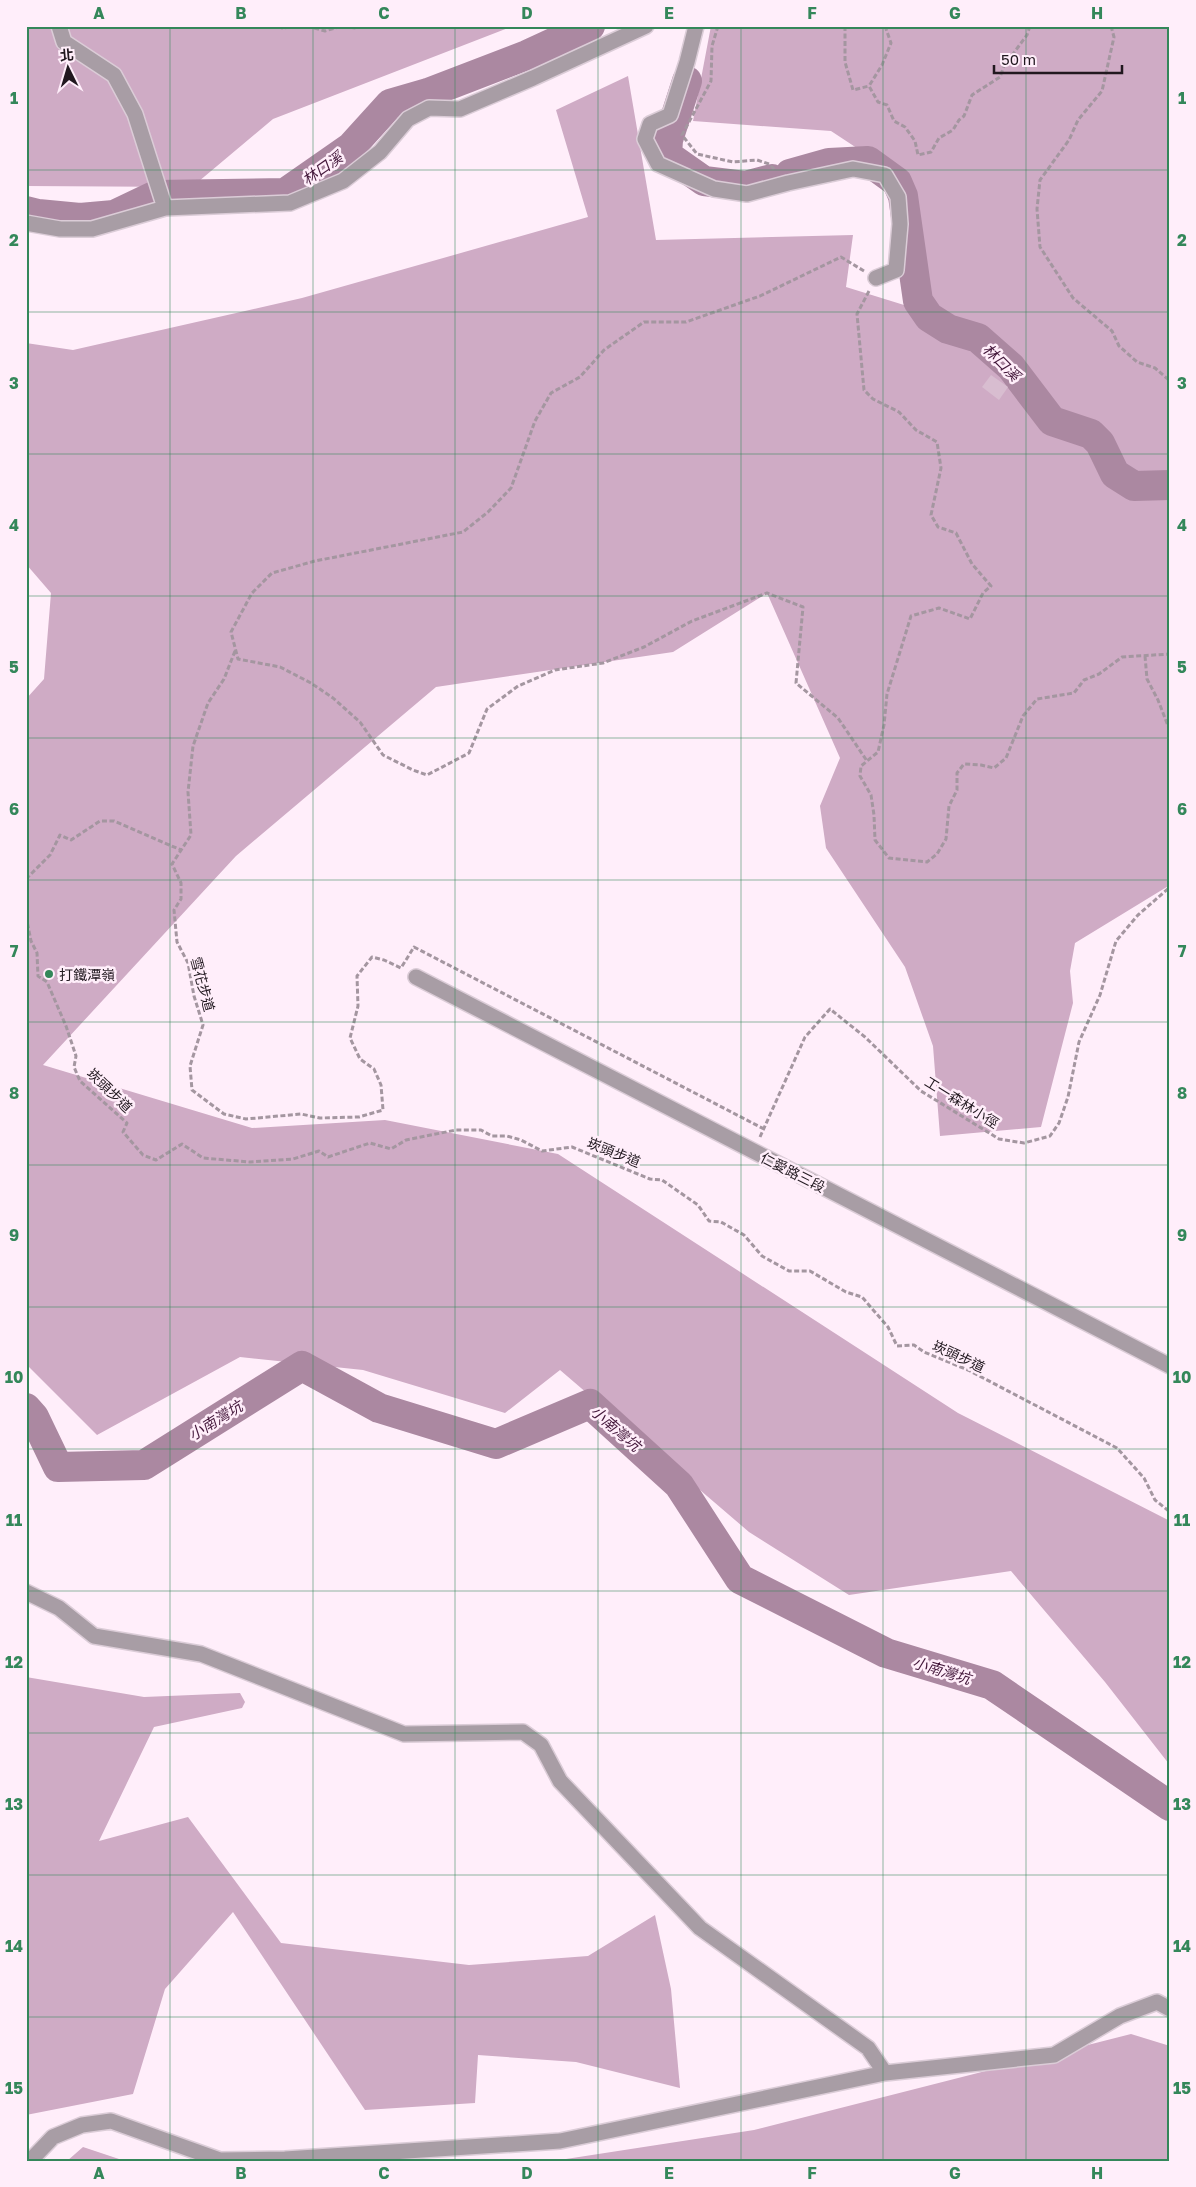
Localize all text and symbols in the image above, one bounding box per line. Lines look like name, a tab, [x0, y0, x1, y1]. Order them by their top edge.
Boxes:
text: A	[93, 3, 105, 23]
text: B	[235, 3, 247, 23]
text: C	[378, 3, 390, 23]
text: D	[521, 3, 533, 23]
text: E	[664, 3, 674, 23]
text: F	[807, 3, 817, 23]
text: G	[949, 3, 961, 23]
text: H	[1091, 3, 1103, 23]
north arrow	[42, 42, 92, 92]
scale bar	[994, 42, 1121, 74]
text: 北	[59, 45, 75, 64]
text: 50 m	[1001, 50, 1036, 68]
text: 1	[10, 88, 18, 108]
text: 1	[1178, 88, 1186, 108]
water label: 林口溪	[298, 147, 347, 188]
text: 2	[9, 230, 19, 250]
text: 2	[1177, 230, 1187, 250]
water label: 林口溪	[980, 340, 1026, 386]
text: 3	[9, 373, 19, 393]
text: 3	[1177, 373, 1187, 393]
text: 4	[9, 515, 19, 535]
text: 4	[1177, 515, 1187, 535]
text: 5	[9, 657, 19, 677]
text: 5	[1177, 657, 1187, 677]
text: 6	[9, 799, 19, 819]
text: 6	[1177, 799, 1187, 819]
text: 7	[10, 941, 19, 961]
text: 7	[1178, 941, 1187, 961]
street label: 雪花步道	[188, 955, 218, 1013]
place label: 打鐵潭嶺	[59, 966, 115, 983]
marker: 打鐵潭嶺	[43, 968, 55, 980]
street label: 崁頭步道	[84, 1064, 136, 1116]
street label: 工一森林小徑	[922, 1073, 1002, 1131]
text: 8	[9, 1083, 19, 1103]
text: 8	[1177, 1083, 1187, 1103]
street label: 崁頭步道	[585, 1134, 643, 1170]
street label: 仁愛路三段	[758, 1149, 828, 1195]
text: 9	[9, 1225, 19, 1245]
text: 9	[1177, 1225, 1187, 1245]
street label: 崁頭步道	[930, 1336, 988, 1376]
text: 10	[5, 1367, 23, 1387]
text: 10	[1173, 1367, 1191, 1387]
water label: 小南灣坑	[185, 1395, 247, 1444]
water label: 小南灣坑	[587, 1402, 646, 1456]
text: 11	[6, 1510, 22, 1530]
text: 11	[1174, 1510, 1190, 1530]
text: 12	[5, 1652, 23, 1672]
text: 12	[1173, 1652, 1191, 1672]
water label: 小南灣坑	[911, 1653, 975, 1688]
text: 13	[5, 1794, 23, 1814]
text: 13	[1173, 1794, 1191, 1814]
text: 14	[5, 1936, 23, 1956]
text: 14	[1173, 1936, 1191, 1956]
text: 15	[5, 2078, 23, 2098]
text: 15	[1173, 2078, 1191, 2098]
text: A	[93, 2163, 105, 2183]
text: B	[235, 2163, 247, 2183]
text: C	[378, 2163, 390, 2183]
text: D	[521, 2163, 533, 2183]
text: E	[664, 2163, 674, 2183]
text: F	[807, 2163, 817, 2183]
text: G	[949, 2163, 961, 2183]
text: H	[1091, 2163, 1103, 2183]

